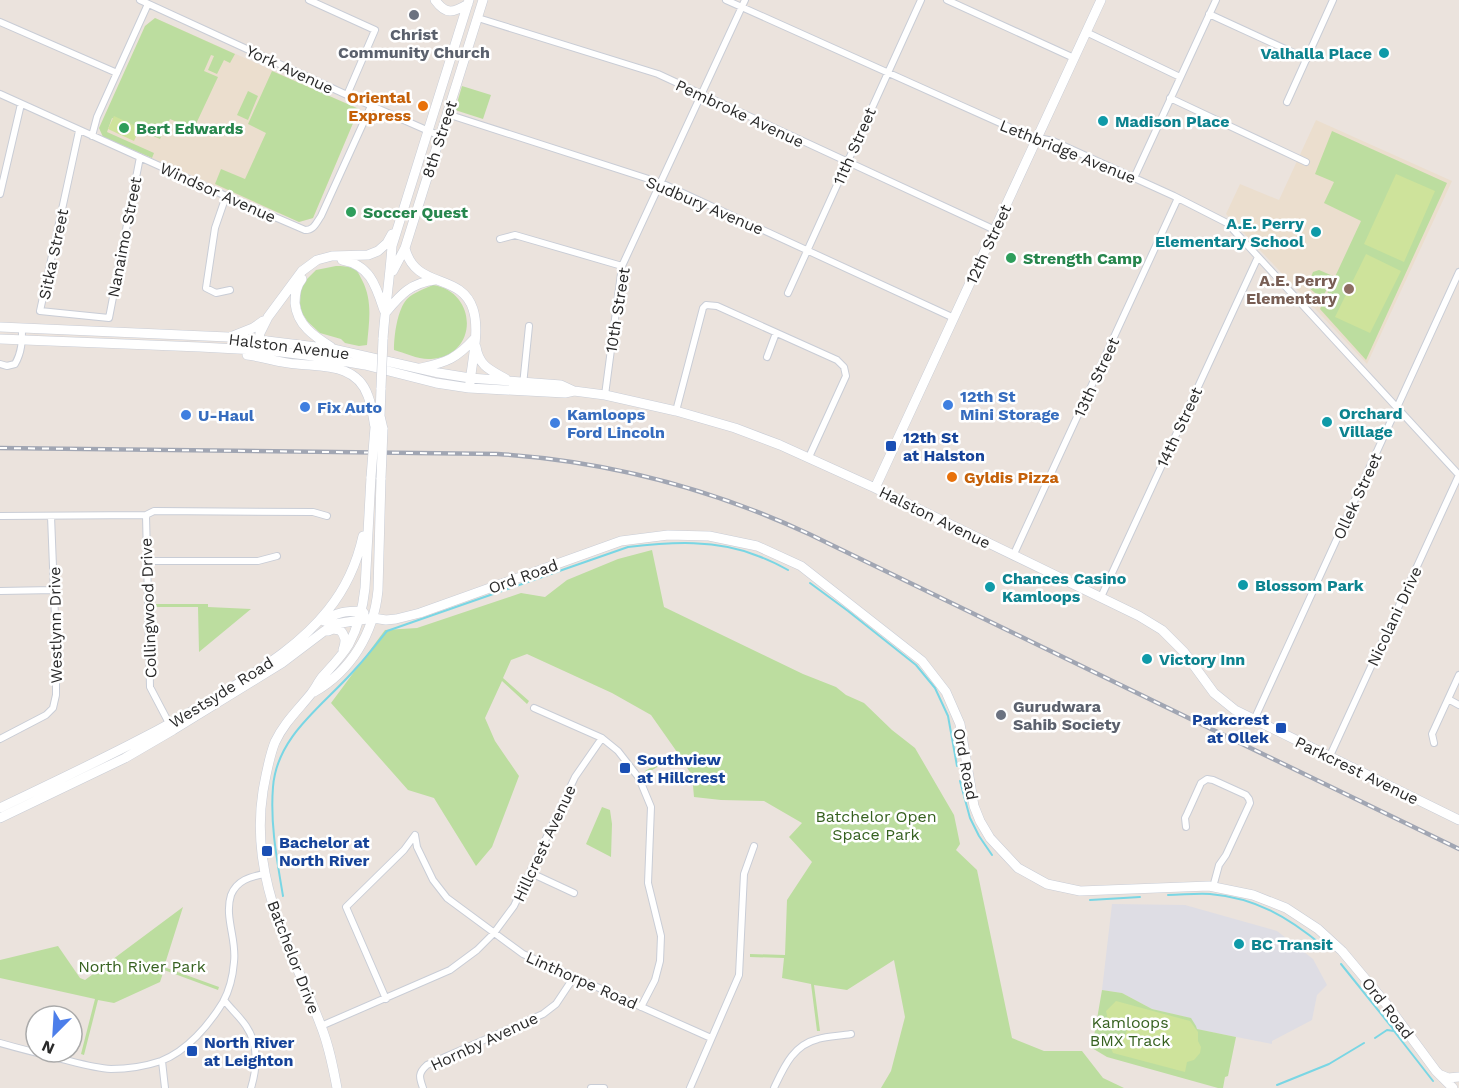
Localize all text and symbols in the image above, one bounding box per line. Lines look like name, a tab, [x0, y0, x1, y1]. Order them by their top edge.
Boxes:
marker: Christ Community Church	[407, 8, 421, 22]
place label: Christ Community Church	[338, 25, 490, 62]
street label: York Avenue	[243, 41, 337, 98]
place label: Valhalla Place	[1260, 44, 1372, 63]
marker: Valhalla Place	[1377, 46, 1391, 60]
street label: Pembroke Avenue	[673, 75, 807, 152]
place label: Oriental Express	[347, 88, 412, 125]
street label: 8th Street	[418, 98, 461, 180]
marker: Oriental Express	[416, 99, 430, 113]
street label: 11th Street	[829, 104, 880, 188]
place label: Madison Place	[1115, 112, 1230, 131]
marker: Madison Place	[1096, 114, 1110, 128]
street label: Lethbridge Avenue	[997, 116, 1139, 187]
place label: Bert Edwards	[136, 119, 244, 138]
marker: Bert Edwards	[117, 121, 131, 135]
street label: Windsor Avenue	[157, 158, 279, 227]
street label: Sudbury Avenue	[643, 172, 766, 239]
street label: Nanaimo Street	[103, 175, 146, 299]
street label: 12th Street	[962, 201, 1015, 287]
place label: Soccer Quest	[363, 203, 468, 222]
marker: Soccer Quest	[344, 205, 358, 219]
street label: Sitka Street	[35, 207, 72, 301]
place label: A.E. Perry Elementary School	[1155, 214, 1305, 251]
marker: A.E. Perry Elementary School	[1309, 225, 1323, 239]
place label: Strength Camp	[1023, 249, 1142, 268]
marker: Strength Camp	[1004, 251, 1018, 265]
street label: 10th Street	[601, 266, 634, 354]
place label: A.E. Perry Elementary	[1246, 271, 1338, 308]
marker: A.E. Perry Elementary	[1342, 282, 1356, 296]
street label: Halston Avenue	[227, 330, 350, 363]
street label: 13th Street	[1070, 334, 1123, 420]
street label: 14th Street	[1153, 384, 1206, 470]
place label: 12th St Mini Storage	[960, 387, 1060, 424]
place label: Fix Auto	[317, 398, 382, 417]
marker: 12th St Mini Storage	[941, 398, 955, 412]
marker: Fix Auto	[298, 400, 312, 414]
place label: Orchard Village	[1339, 404, 1403, 441]
place label: Kamloops Ford Lincoln	[567, 405, 665, 442]
place label: U-Haul	[198, 406, 255, 425]
marker: U-Haul	[179, 408, 193, 422]
marker: Orchard Village	[1320, 415, 1334, 429]
marker: Kamloops Ford Lincoln	[548, 416, 562, 430]
place label: 12th St at Halston	[903, 428, 985, 465]
marker: 12th St at Halston	[884, 439, 898, 453]
street label: Ollek Street	[1329, 450, 1386, 543]
place label: Gyldis Pizza	[964, 468, 1059, 487]
marker: Gyldis Pizza	[945, 470, 959, 484]
street label: Halston Avenue	[876, 482, 994, 553]
street label: Collingwood Drive	[137, 537, 160, 679]
street label: Ord Road	[486, 555, 561, 598]
street label: Nicolani Drive	[1363, 563, 1426, 669]
street label: Westlynn Drive	[45, 566, 66, 684]
place label: Chances Casino Kamloops	[1002, 569, 1127, 606]
place label: Blossom Park	[1255, 576, 1364, 595]
marker: Blossom Park	[1236, 578, 1250, 592]
marker: Chances Casino Kamloops	[983, 580, 997, 594]
place label: Victory Inn	[1159, 650, 1245, 669]
marker: Victory Inn	[1140, 652, 1154, 666]
street label: Westsyde Road	[166, 653, 277, 732]
place label: Gurudwara Sahib Society	[1013, 697, 1121, 734]
marker: Gurudwara Sahib Society	[994, 708, 1008, 722]
place label: Parkcrest at Ollek	[1192, 710, 1269, 747]
marker: Parkcrest at Ollek	[1274, 721, 1288, 735]
street label: Ord Road	[949, 727, 982, 802]
street label: Parkcrest Avenue	[1292, 732, 1422, 809]
place label: Southview at Hillcrest	[637, 750, 725, 787]
marker: Southview at Hillcrest	[618, 761, 632, 775]
street label: Hillcrest Avenue	[509, 782, 580, 905]
park label: Batchelor Open Space Park	[815, 807, 937, 844]
place label: Bachelor at North River	[279, 833, 370, 870]
marker: Bachelor at North River	[260, 844, 274, 858]
street label: Batchelor Drive	[263, 898, 324, 1017]
place label: BC Transit	[1251, 935, 1333, 954]
marker: BC Transit	[1232, 937, 1246, 951]
street label: Linthorpe Road	[523, 947, 641, 1014]
park label: North River Park	[78, 957, 206, 976]
street label: Ord Road	[1358, 974, 1417, 1043]
north arrow	[24, 1004, 84, 1064]
street label: Hornby Avenue	[427, 1008, 541, 1075]
park label: Kamloops BMX Track	[1090, 1013, 1170, 1050]
place label: North River at Leighton	[204, 1033, 295, 1070]
text: N	[39, 1036, 57, 1058]
marker: North River at Leighton	[185, 1044, 199, 1058]

